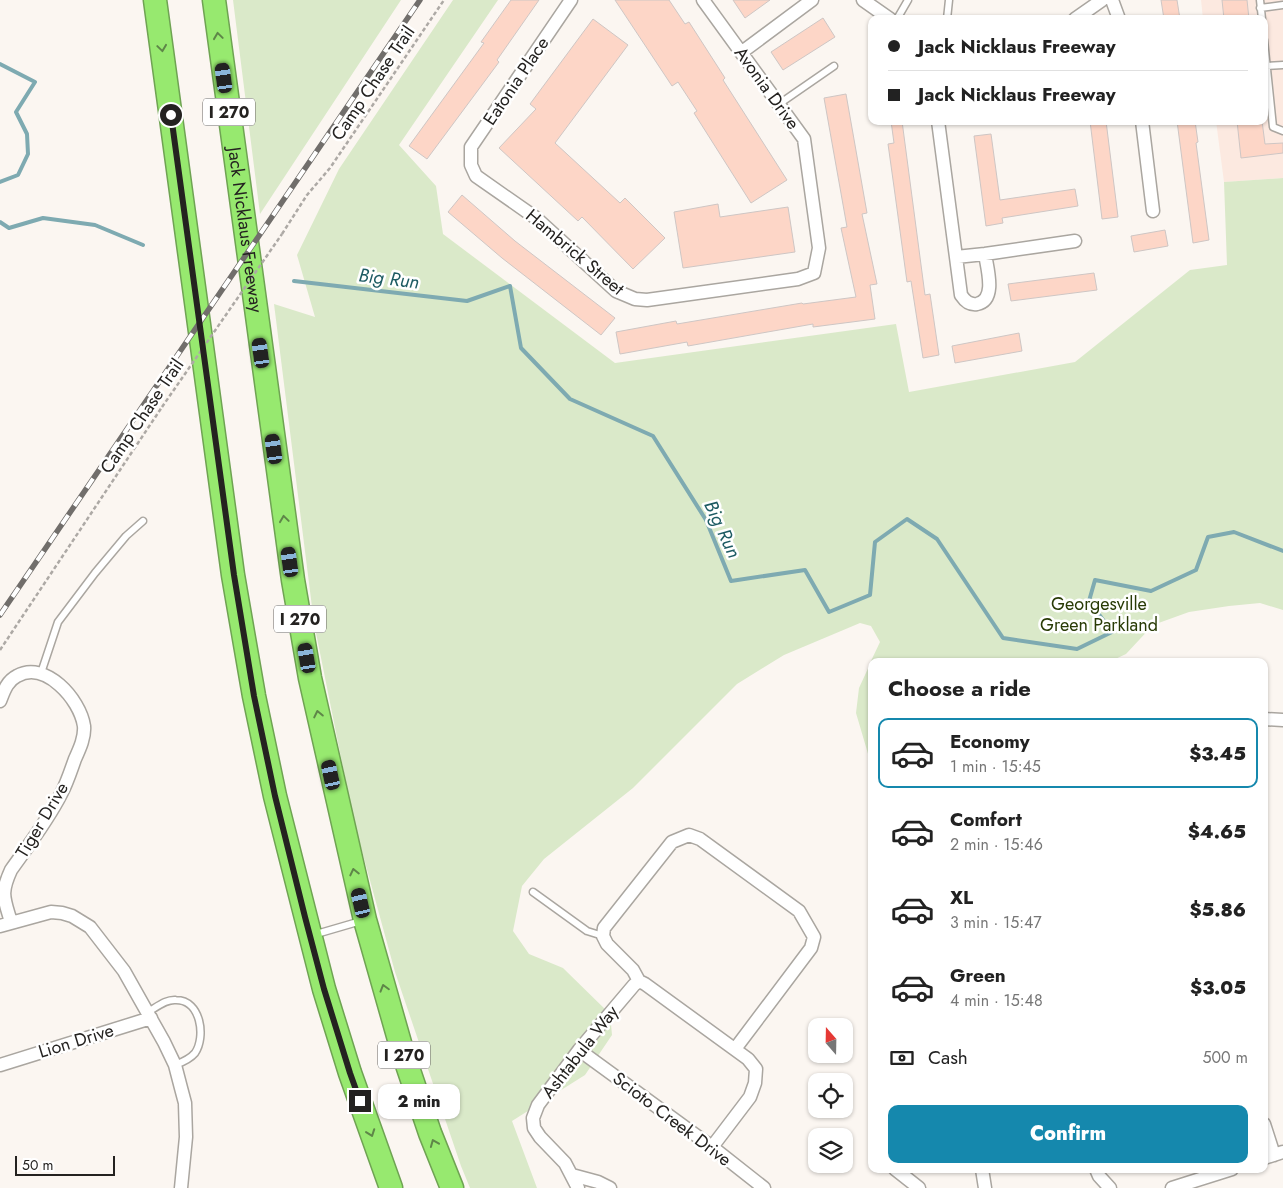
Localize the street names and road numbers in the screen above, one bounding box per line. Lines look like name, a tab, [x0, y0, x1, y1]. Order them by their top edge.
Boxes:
street label: Camp Chase Trail	[325, 20, 421, 146]
street label: Eatonia Place	[477, 32, 555, 130]
street label: Avonia Drive	[728, 41, 806, 135]
road number: I 270	[203, 98, 255, 125]
street label: Jack Nicklaus Freeway	[221, 144, 269, 314]
street label: Hambrick Street	[520, 203, 630, 301]
street label: Camp Chase Trail	[94, 353, 190, 479]
road number: I 270	[274, 606, 326, 632]
street label: Tiger Drive	[9, 777, 75, 863]
street label: Ashtabula Way	[535, 1000, 625, 1104]
street label: Lion Drive	[35, 1017, 117, 1065]
road number: I 270	[378, 1042, 430, 1068]
street label: Scioto Creek Drive	[607, 1066, 737, 1172]

